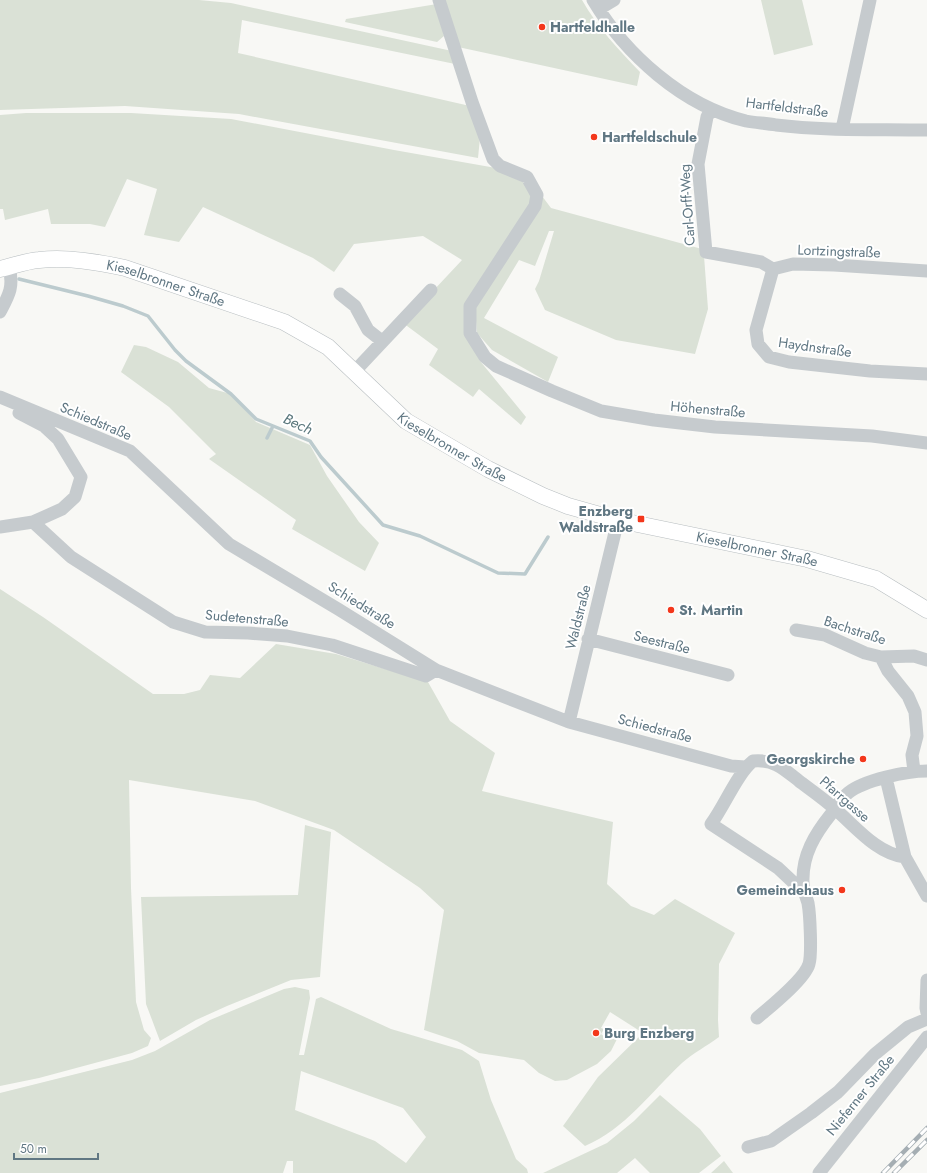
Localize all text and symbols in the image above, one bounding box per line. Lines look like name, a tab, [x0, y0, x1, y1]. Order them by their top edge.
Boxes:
place label: Hartfeldhalle	[550, 17, 635, 37]
marker: Hartfeldhalle	[537, 22, 547, 32]
street label: Hartfeldstraße	[745, 92, 829, 122]
place label: Hartfeldschule	[602, 127, 697, 147]
marker: Hartfeldschule	[589, 132, 599, 142]
street label: Carl-Orff-Weg	[674, 163, 700, 247]
street label: Lortzingstraße	[797, 240, 881, 262]
street label: Kieselbronner Straße	[105, 254, 228, 311]
street label: Haydnstraße	[777, 332, 853, 362]
street label: Höhenstraße	[670, 396, 746, 422]
street label: Schiedstraße	[57, 397, 135, 445]
water label: Bech	[280, 408, 316, 440]
street label: Kieselbronner Straße	[393, 408, 510, 487]
place label: Enzberg Waldstraße	[559, 501, 633, 537]
marker: Enzberg Waldstraße	[636, 514, 646, 524]
street label: Kieselbronner Straße	[694, 526, 820, 572]
street label: Schiedstraße	[324, 576, 400, 634]
street label: Waldstraße	[560, 583, 596, 651]
place label: St. Martin	[679, 600, 743, 620]
street label: Sudetenstraße	[204, 604, 290, 632]
marker: St. Martin	[666, 605, 676, 615]
street label: Bachstraße	[821, 611, 889, 649]
street label: Seestraße	[632, 625, 692, 659]
street label: Schiedstraße	[616, 708, 694, 748]
place label: Georgskirche	[766, 749, 855, 769]
marker: Georgskirche	[858, 754, 868, 764]
street label: Pfarrgasse	[815, 771, 875, 827]
place label: Gemeindehaus	[737, 880, 835, 900]
marker: Gemeindehaus	[837, 885, 847, 895]
place label: Burg Enzberg	[604, 1023, 694, 1043]
marker: Burg Enzberg	[591, 1028, 601, 1038]
street label: Nieferner Straße	[821, 1050, 899, 1140]
scale bar	[14, 1135, 98, 1161]
text: 50 m	[20, 1140, 47, 1158]

